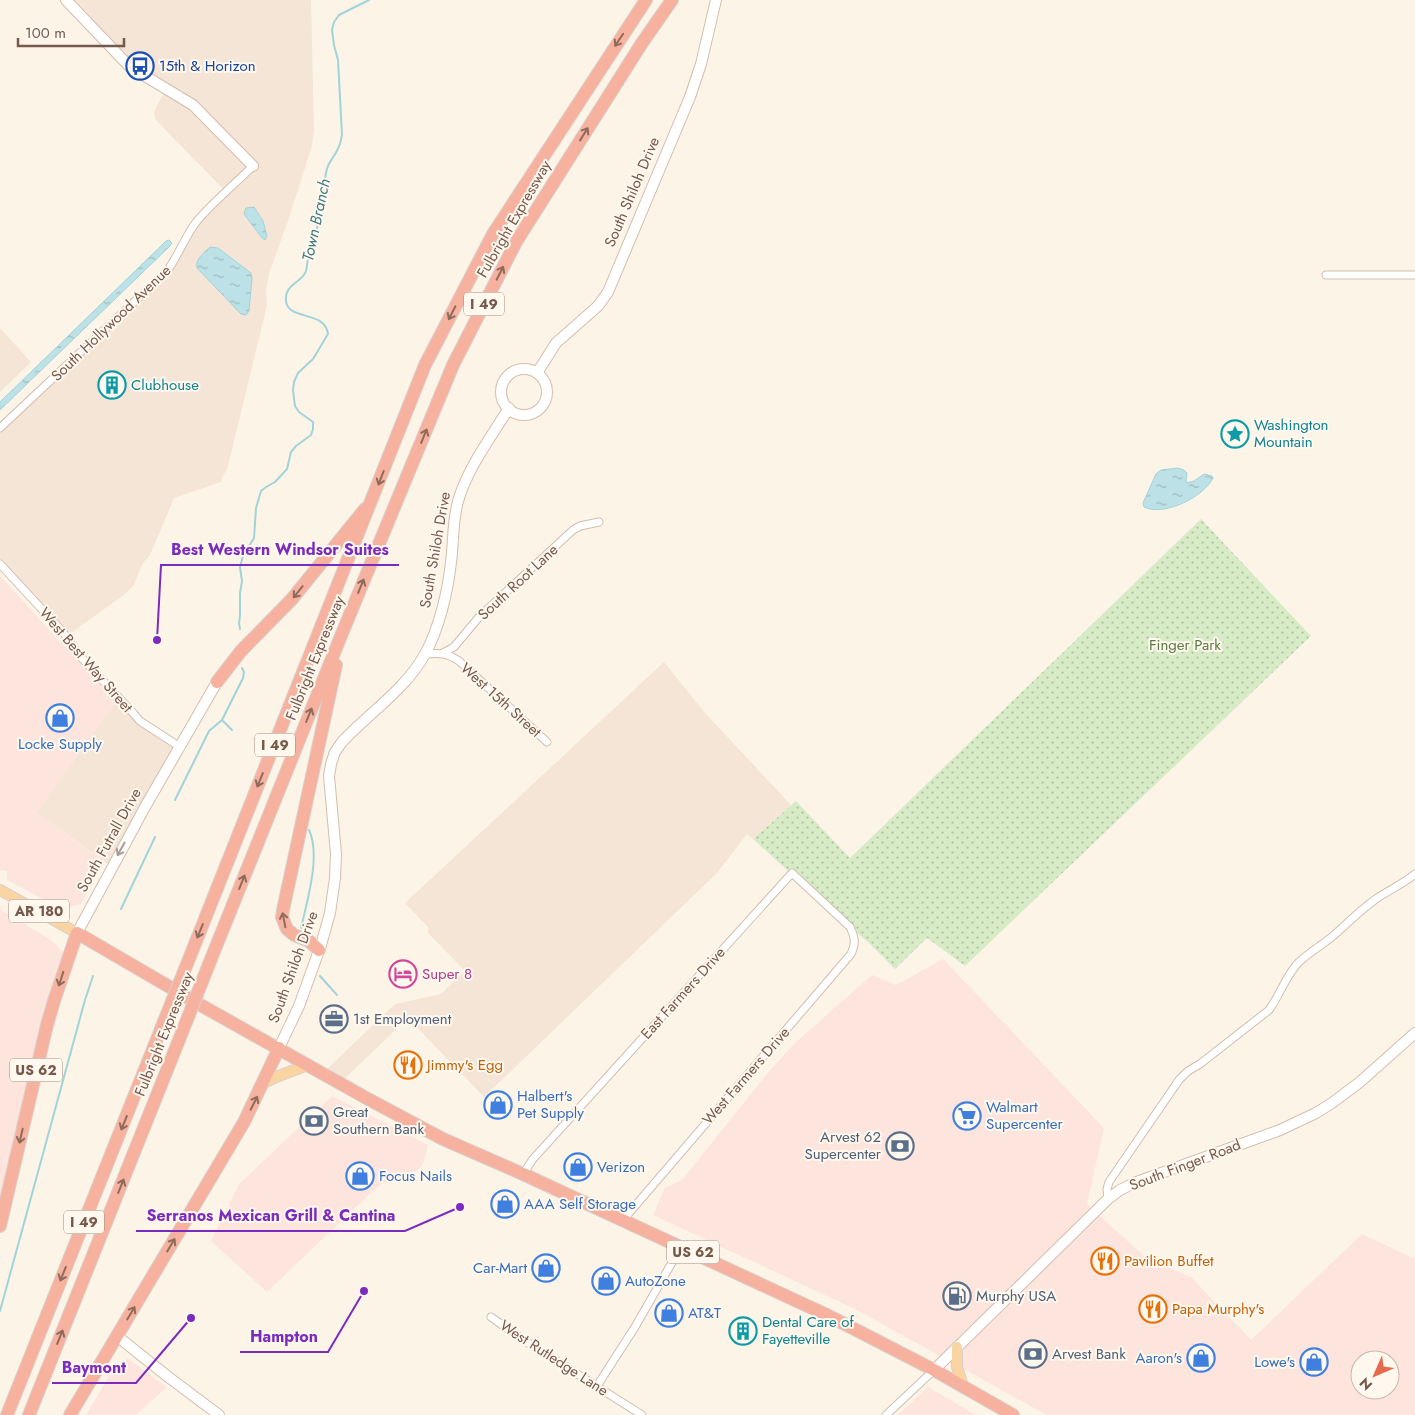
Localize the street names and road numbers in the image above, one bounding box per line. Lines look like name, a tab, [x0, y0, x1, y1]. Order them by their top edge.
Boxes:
street label: South Shiloh Drive	[599, 133, 665, 250]
street label: Fulbright Expressway	[471, 156, 557, 282]
street label: South Hollywood Avenue	[46, 260, 176, 386]
road number: I 49	[464, 292, 504, 316]
street label: South Shiloh Drive	[414, 490, 456, 610]
street label: South Root Lane	[473, 539, 563, 625]
street label: Fulbright Expressway	[280, 592, 350, 723]
street label: West Best Way Street	[34, 603, 138, 718]
street label: West 15th Street	[456, 658, 547, 743]
road number: I 49	[255, 734, 295, 756]
street label: South Futrall Drive	[71, 784, 147, 896]
road number: AR 180	[9, 899, 69, 922]
street label: South Shiloh Drive	[263, 908, 324, 1026]
street label: East Farmers Drive	[636, 942, 731, 1044]
street label: Fulbright Expressway	[129, 968, 199, 1099]
street label: West Farmers Drive	[697, 1022, 795, 1130]
road number: US 62	[10, 1058, 62, 1082]
street label: South Finger Road	[1126, 1134, 1244, 1196]
road number: I 49	[64, 1210, 104, 1234]
road number: US 62	[667, 1240, 719, 1264]
street label: West Rutledge Lane	[495, 1315, 613, 1402]

